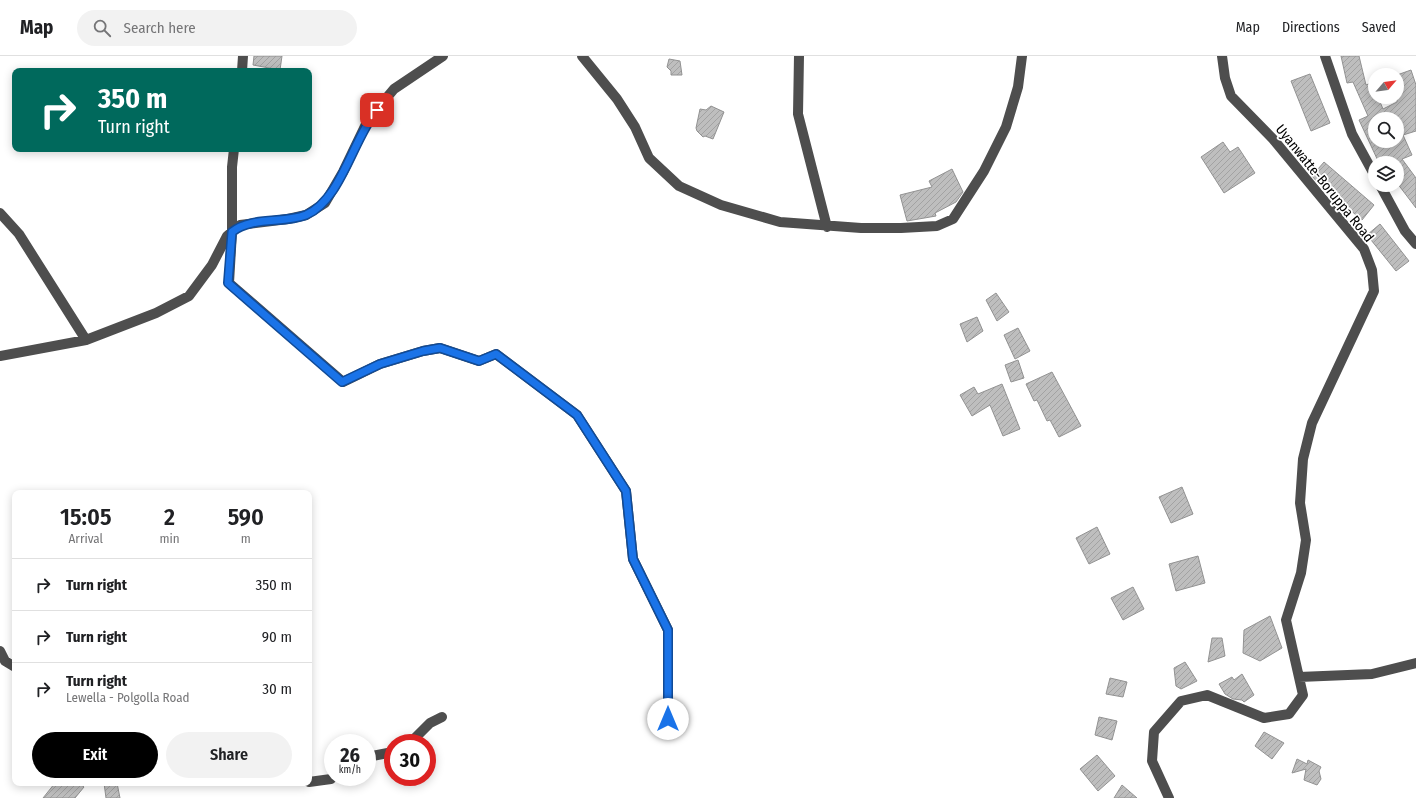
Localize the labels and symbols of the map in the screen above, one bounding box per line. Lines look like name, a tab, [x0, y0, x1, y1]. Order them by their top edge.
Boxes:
north arrow	[1368, 68, 1404, 104]
pin	[360, 93, 394, 127]
street label: Uyanwatte-Boruppa Road	[1272, 121, 1377, 246]
position arrow	[647, 698, 689, 740]
speed limit sign: 30	[384, 734, 436, 786]

